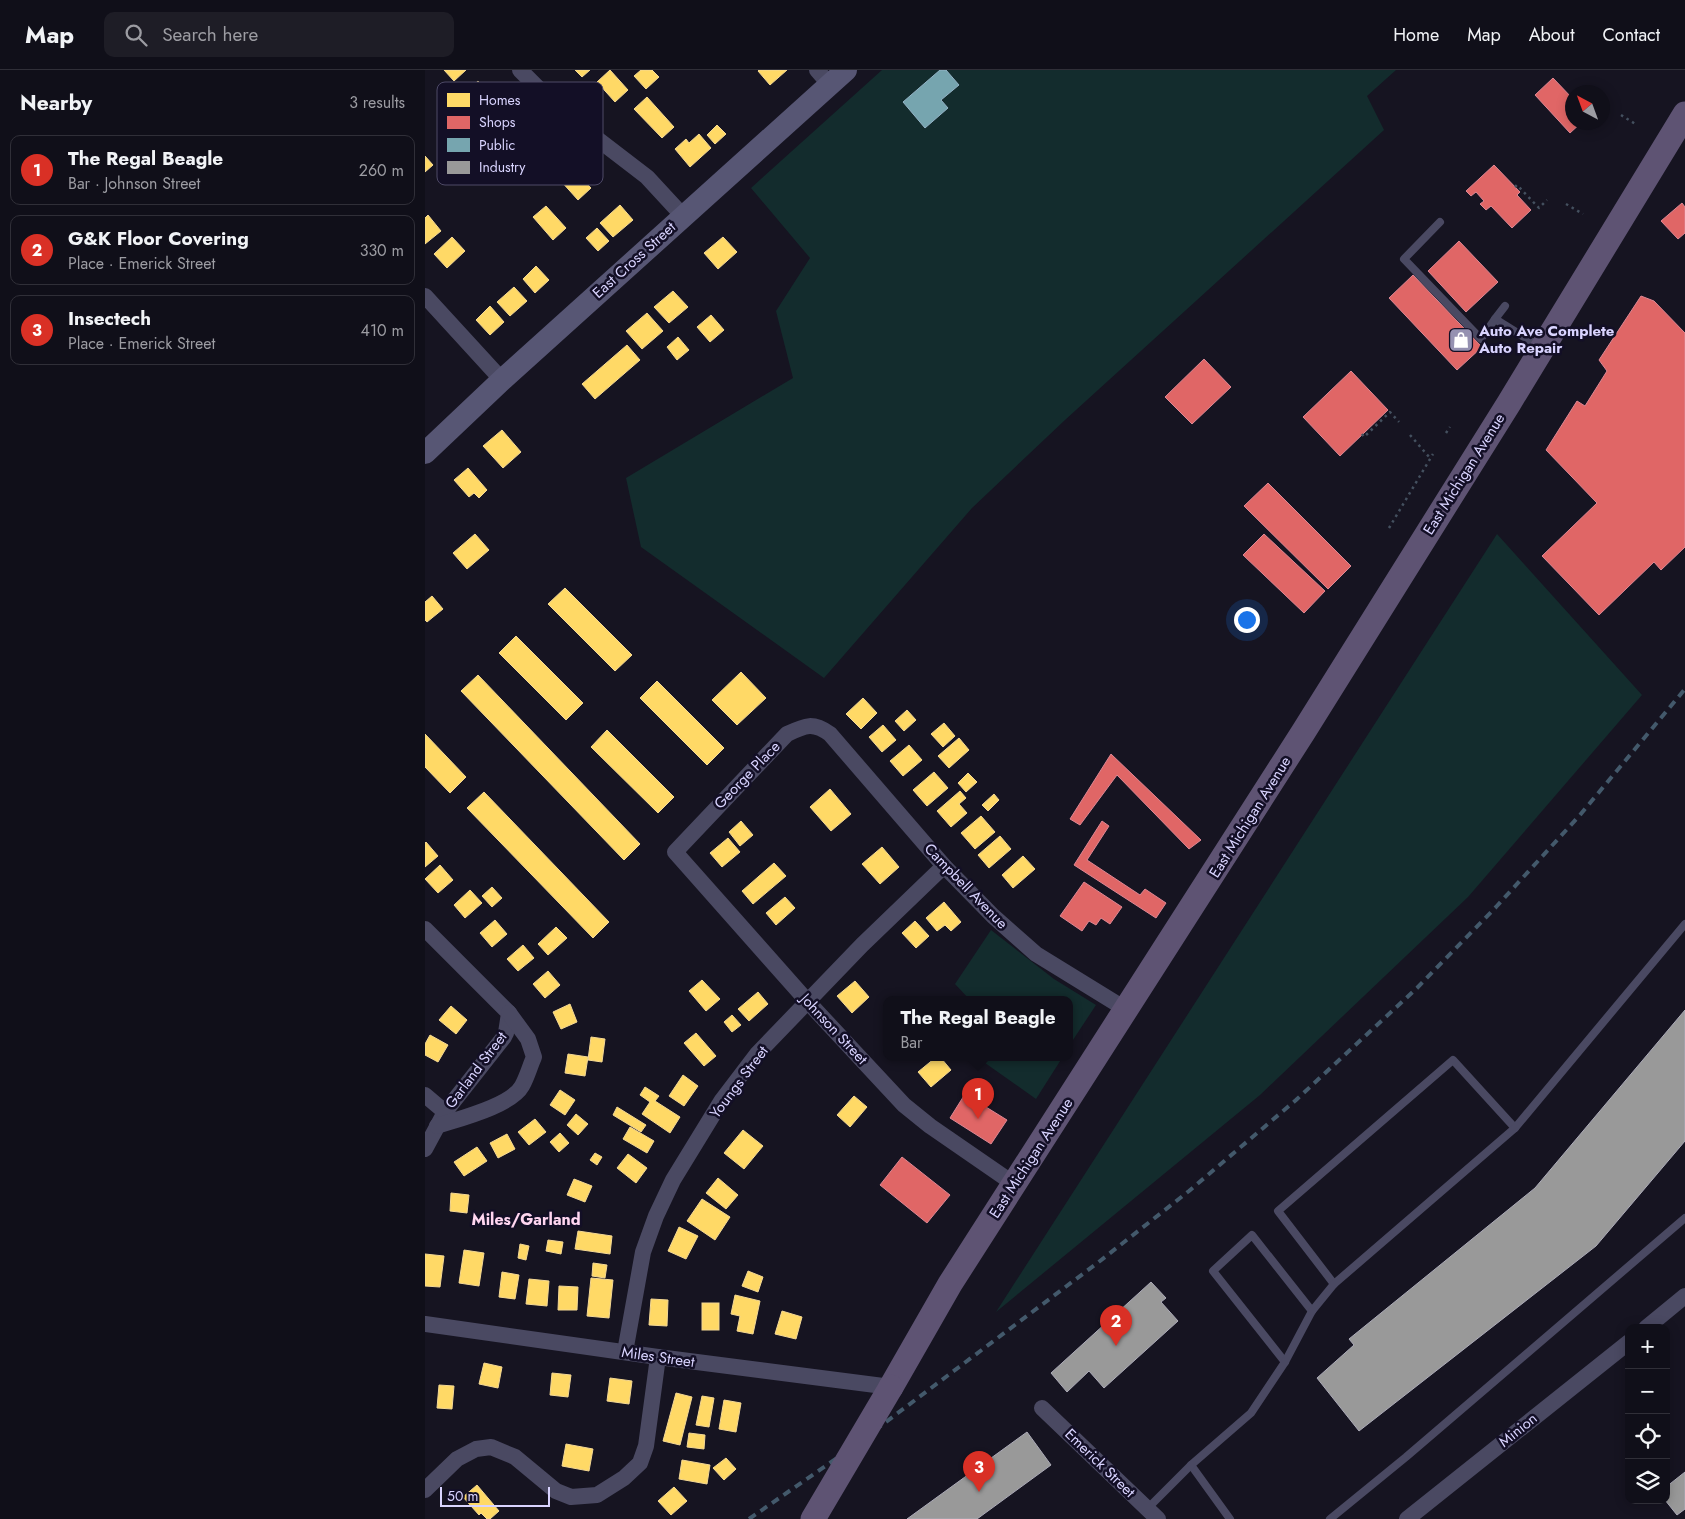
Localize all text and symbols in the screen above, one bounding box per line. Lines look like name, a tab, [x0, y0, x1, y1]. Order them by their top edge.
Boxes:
search box	[104, 12, 454, 57]
text: Map	[25, 17, 74, 52]
icon: search	[122, 21, 150, 49]
text: Search here	[162, 21, 258, 48]
text: Home	[1393, 22, 1439, 48]
text: Map	[1467, 22, 1501, 48]
text: About	[1529, 22, 1574, 48]
text: Contact	[1602, 22, 1660, 48]
legend	[437, 82, 603, 185]
north arrow	[1565, 85, 1610, 130]
text: Nearby	[20, 88, 92, 118]
text: Homes	[479, 90, 521, 110]
text: 3 results	[349, 91, 405, 114]
text: Shops	[479, 112, 516, 132]
text: Public	[479, 135, 515, 155]
text: The Regal Beagle	[68, 145, 223, 172]
text: Industry	[479, 157, 526, 177]
text: 1	[33, 159, 41, 182]
text: 260 m	[359, 159, 404, 182]
text: Bar · Johnson Street	[68, 172, 200, 195]
street label: East Cross Street	[587, 216, 681, 303]
text: G&K Floor Covering	[68, 225, 249, 252]
text: 2	[32, 239, 42, 262]
text: 330 m	[360, 239, 404, 262]
text: Place · Emerick Street	[68, 252, 215, 275]
text: Insectech	[68, 305, 151, 332]
text: 3	[32, 319, 42, 342]
text: 410 m	[361, 319, 404, 342]
place label: Auto Ave Complete Auto Repair	[1478, 320, 1615, 359]
shop icon: Auto Ave Complete Auto Repair	[1448, 327, 1474, 353]
text: Place · Emerick Street	[68, 332, 215, 355]
street label: East Michigan Avenue	[1418, 409, 1510, 539]
your location	[1234, 607, 1260, 633]
street label: George Place	[709, 736, 785, 814]
street label: East Michigan Avenue	[1204, 752, 1296, 882]
street label: Campbell Avenue	[919, 838, 1013, 934]
street label: Johnson Street	[794, 987, 873, 1070]
popup	[883, 996, 1073, 1061]
text: The Regal Beagle	[900, 1004, 1056, 1031]
street label: Garland Street	[440, 1027, 513, 1113]
text: Bar	[900, 1031, 923, 1054]
street label: Youngs Street	[704, 1041, 774, 1123]
pin: 1	[962, 1078, 994, 1119]
street label: East Michigan Avenue	[984, 1093, 1078, 1222]
district label: Miles/Garland	[471, 1208, 581, 1231]
pin: 2	[1100, 1305, 1132, 1346]
map controls	[1625, 1324, 1670, 1504]
button: +	[1625, 1324, 1670, 1369]
street label: Miles Street	[620, 1341, 696, 1373]
button: −	[1625, 1369, 1670, 1414]
street label: Minion	[1494, 1408, 1542, 1452]
button: locate	[1625, 1414, 1670, 1459]
street label: Emerick Street	[1060, 1424, 1141, 1503]
pin: 3	[963, 1451, 995, 1492]
button: layers	[1625, 1459, 1670, 1504]
scale bar	[440, 1484, 550, 1507]
text: 50 m	[447, 1486, 478, 1506]

